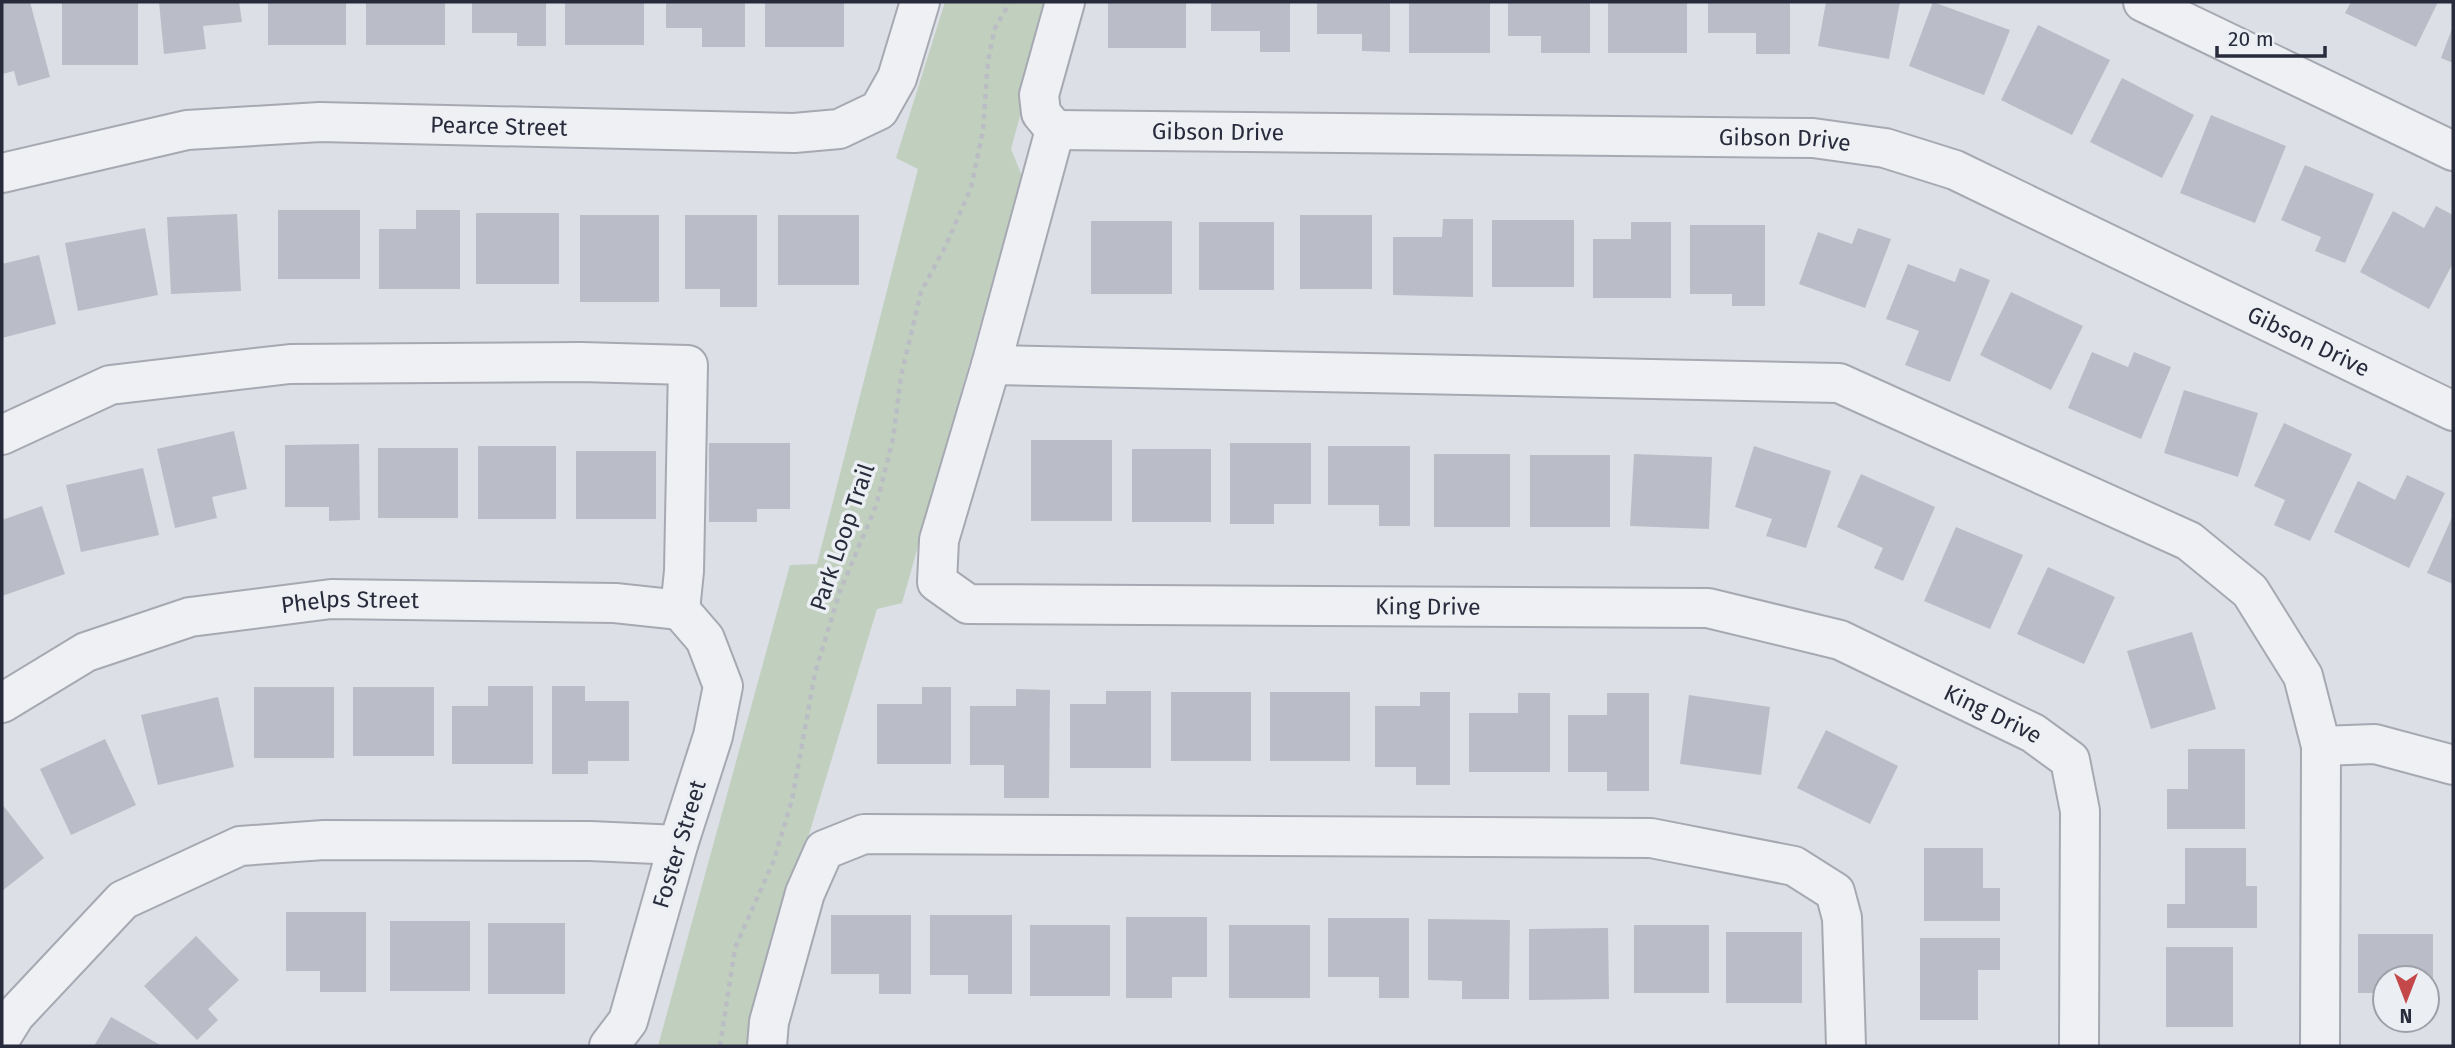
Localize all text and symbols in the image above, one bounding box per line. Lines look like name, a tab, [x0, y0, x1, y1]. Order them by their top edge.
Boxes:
scale bar	[2217, 14, 2326, 58]
text: 20 m	[2228, 26, 2274, 52]
street label: Pearce Street	[430, 111, 568, 142]
street label: Gibson Drive	[1152, 117, 1284, 146]
street label: Gibson Drive	[1719, 123, 1853, 157]
street label: Gibson Drive	[2243, 300, 2374, 383]
street label: Park Loop Trail	[804, 459, 880, 614]
street label: Phelps Street	[279, 585, 420, 619]
street label: King Drive	[1375, 592, 1481, 621]
street label: King Drive	[1939, 678, 2048, 749]
street label: Foster Street	[646, 776, 712, 911]
north arrow	[2371, 964, 2441, 1034]
text: N	[2400, 1004, 2412, 1027]

